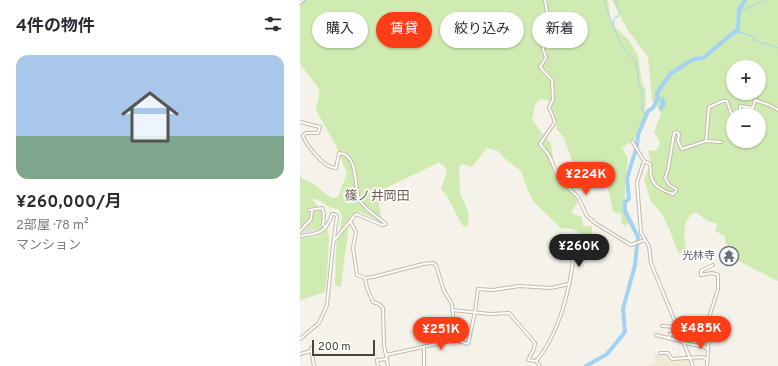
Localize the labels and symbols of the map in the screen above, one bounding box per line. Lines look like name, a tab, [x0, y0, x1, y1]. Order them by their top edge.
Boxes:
pin: ¥224K	[558, 162, 614, 196]
district label: 篠ノ井岡田	[344, 189, 410, 205]
pin: ¥260K	[551, 234, 607, 268]
temple icon: 光林寺	[718, 245, 740, 267]
place label: 光林寺	[682, 249, 715, 263]
pin: ¥485K	[673, 316, 729, 350]
pin: ¥251K	[413, 317, 469, 351]
scale bar	[312, 338, 375, 357]

